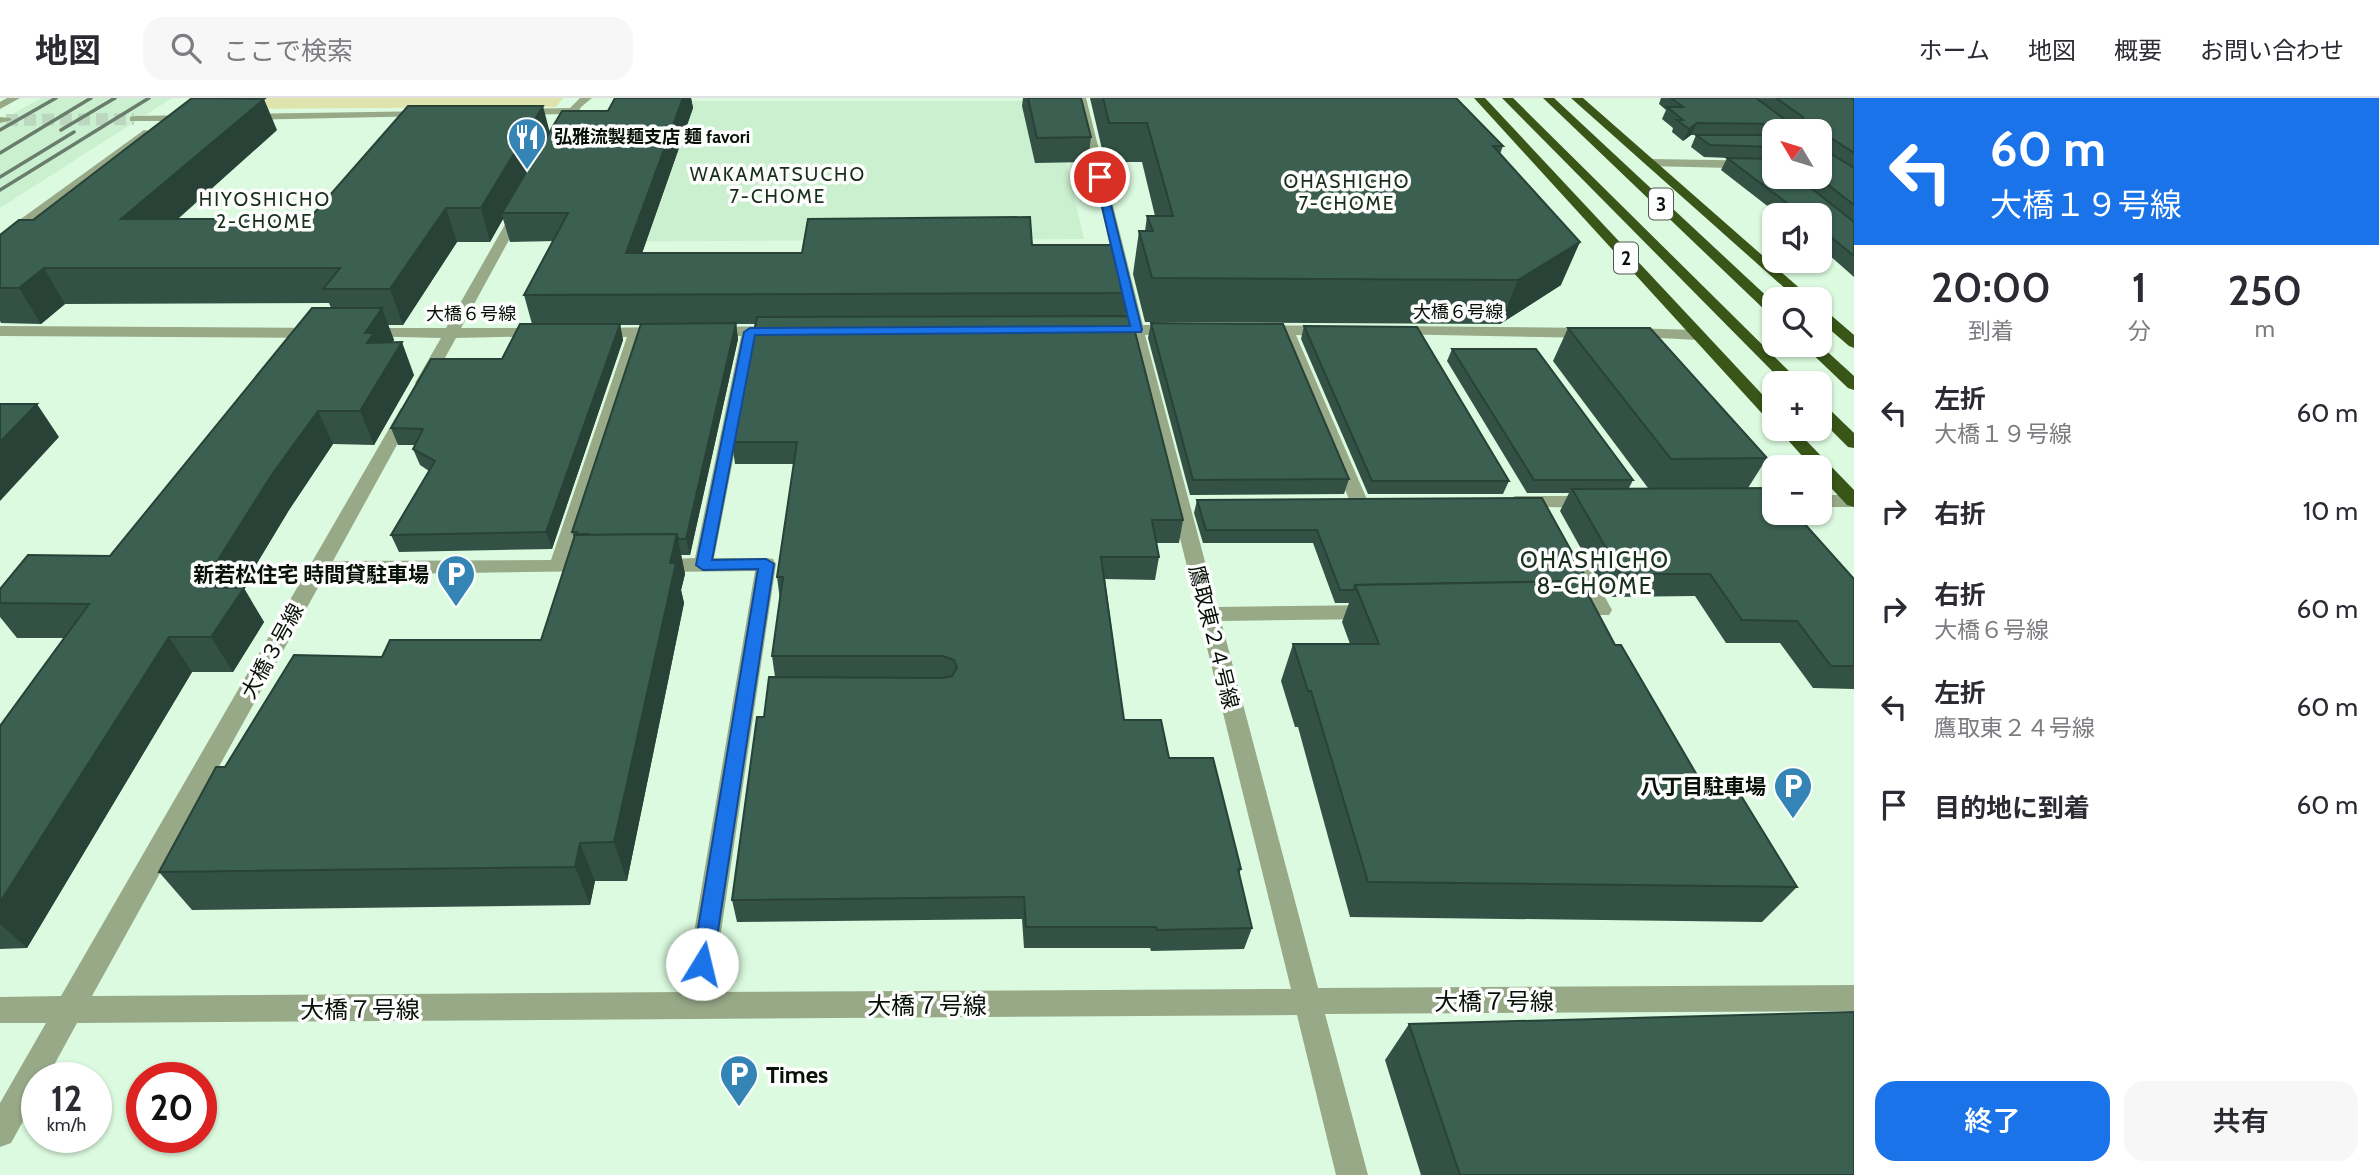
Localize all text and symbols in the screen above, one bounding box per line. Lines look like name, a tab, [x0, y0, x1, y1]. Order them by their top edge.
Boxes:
search box	[143, 17, 633, 80]
icon: search	[167, 29, 205, 67]
text: 地図	[35, 30, 101, 70]
text: ここで検索	[223, 35, 353, 67]
text: ホーム	[1919, 36, 1990, 65]
text: 地図	[2028, 36, 2076, 65]
text: 概要	[2114, 36, 2162, 65]
text: お問い合わせ	[2200, 36, 2344, 65]
restaurant icon: 弘雅流製麺支店 麺 favori	[506, 116, 548, 171]
north arrow	[1762, 119, 1832, 189]
map controls	[1762, 119, 1832, 525]
text: 60 m	[1990, 119, 2106, 178]
place label: 弘雅流製麺支店 麺 favori	[554, 126, 750, 148]
icon: left	[1875, 126, 1966, 217]
pin	[1070, 147, 1130, 207]
icon: arrive	[1081, 158, 1119, 196]
district label: WAKAMATSUCHO 7-CHOME	[690, 163, 866, 208]
district label: OHASHICHO 7-CHOME	[1284, 170, 1410, 215]
text: 大橋１９号線	[1990, 185, 2182, 224]
district label: HIYOSHICHO 2-CHOME	[199, 188, 331, 233]
road number: 3	[1649, 188, 1673, 220]
button: sound	[1762, 203, 1832, 273]
road number: 2	[1614, 242, 1638, 274]
text: 20:00	[1931, 261, 2051, 313]
text: 1	[2132, 261, 2147, 313]
text: 250	[2228, 264, 2302, 316]
button: search	[1762, 287, 1832, 357]
street label: 大橋６号線	[1413, 301, 1503, 323]
street label: 大橋６号線	[426, 303, 516, 325]
text: m	[2255, 315, 2275, 343]
text: 到着	[1968, 317, 2014, 345]
text: 分	[2128, 317, 2151, 345]
button: +	[1762, 371, 1832, 441]
text: 左折	[1934, 383, 1986, 415]
icon: left	[1875, 394, 1913, 432]
text: 60 m	[2296, 397, 2358, 429]
text: 大橋１９号線	[1934, 420, 2072, 448]
button: −	[1762, 455, 1832, 525]
icon: right	[1875, 492, 1913, 530]
text: 10 m	[2303, 495, 2358, 527]
text: 右折	[1934, 498, 1986, 530]
district label: OHASHICHO 8-CHOME	[1520, 546, 1670, 600]
parking icon: 新若松住宅 時間貸駐車場	[435, 553, 477, 608]
place label: 新若松住宅 時間貸駐車場	[193, 562, 429, 587]
street label: 鷹取東２４号線	[1184, 563, 1244, 711]
text: 右折	[1934, 579, 1986, 611]
icon: right	[1875, 590, 1913, 628]
text: 60 m	[2296, 593, 2358, 625]
street label: 大橋３号線	[236, 599, 308, 703]
text: 大橋６号線	[1934, 616, 2049, 644]
text: 左折	[1934, 677, 1986, 709]
icon: left	[1875, 688, 1913, 726]
text: 60 m	[2296, 691, 2358, 723]
text: 鷹取東２４号線	[1934, 714, 2095, 742]
parking icon: 八丁目駐車場	[1772, 765, 1814, 820]
place label: 八丁目駐車場	[1640, 774, 1766, 799]
icon: arrive	[1875, 786, 1913, 824]
text: 60 m	[2296, 789, 2358, 821]
text: 目的地に到着	[1934, 792, 2090, 824]
position arrow	[665, 927, 739, 1001]
street label: 大橋７号線	[1434, 987, 1554, 1016]
street label: 大橋７号線	[867, 991, 987, 1020]
street label: 大橋７号線	[300, 995, 420, 1024]
parking icon: Times	[718, 1053, 760, 1108]
place label: Times	[766, 1060, 828, 1089]
speed limit sign: 20	[126, 1062, 217, 1153]
text: 12	[51, 1077, 82, 1120]
button: 終了	[1875, 1081, 2110, 1161]
button: 共有	[2124, 1081, 2358, 1161]
text: km/h	[47, 1114, 86, 1136]

